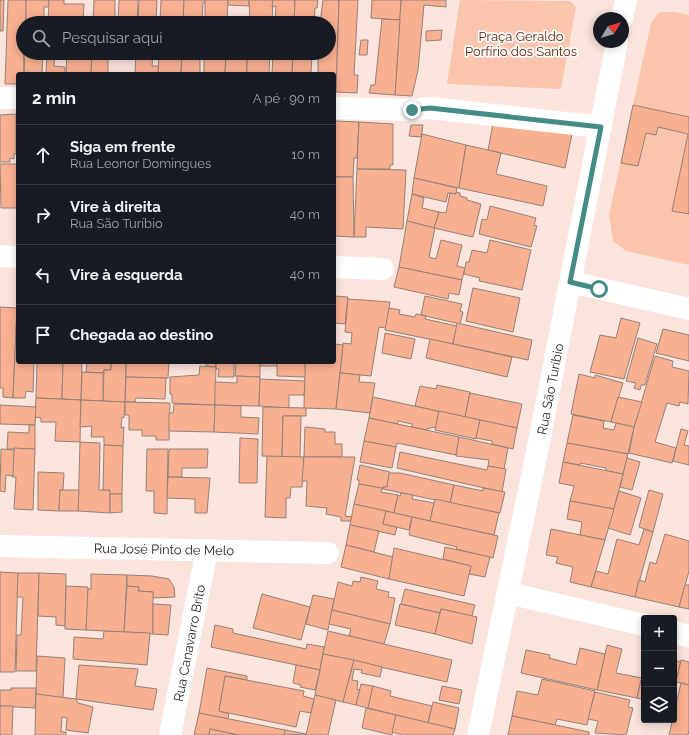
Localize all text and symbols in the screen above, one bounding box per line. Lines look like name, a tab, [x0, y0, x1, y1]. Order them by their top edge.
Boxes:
north arrow	[593, 12, 629, 48]
search box	[16, 16, 336, 60]
icon: search	[30, 27, 52, 49]
text: Pesquisar aqui	[62, 29, 162, 47]
park label: Praça Geraldo Porfírio dos Santos	[465, 29, 577, 59]
text: 2 min	[32, 88, 76, 108]
text: A pé · 90 m	[253, 91, 320, 106]
route end	[403, 101, 421, 119]
text: Siga em frente	[70, 138, 175, 156]
icon: ahead	[32, 144, 54, 166]
text: 10 m	[291, 147, 320, 162]
text: Rua Leonor Domingues	[70, 156, 211, 171]
text: Vire à direita	[70, 198, 161, 216]
icon: right	[32, 204, 54, 226]
text: 40 m	[290, 207, 320, 222]
text: Rua São Turíbio	[70, 216, 163, 231]
icon: left	[32, 264, 54, 286]
text: Vire à esquerda	[70, 266, 183, 284]
text: 40 m	[290, 267, 320, 282]
route start	[590, 280, 608, 298]
icon: arrive	[32, 324, 54, 346]
text: Chegada ao destino	[70, 326, 213, 344]
street label: Rua São Turíbio	[534, 342, 567, 436]
street label: Rua José Pinto de Melo	[94, 541, 234, 558]
street label: Rua Canavarro Brito	[171, 583, 208, 703]
map controls	[641, 615, 677, 723]
button: +	[641, 615, 677, 651]
button: −	[641, 651, 677, 687]
button: layers	[641, 687, 677, 723]

